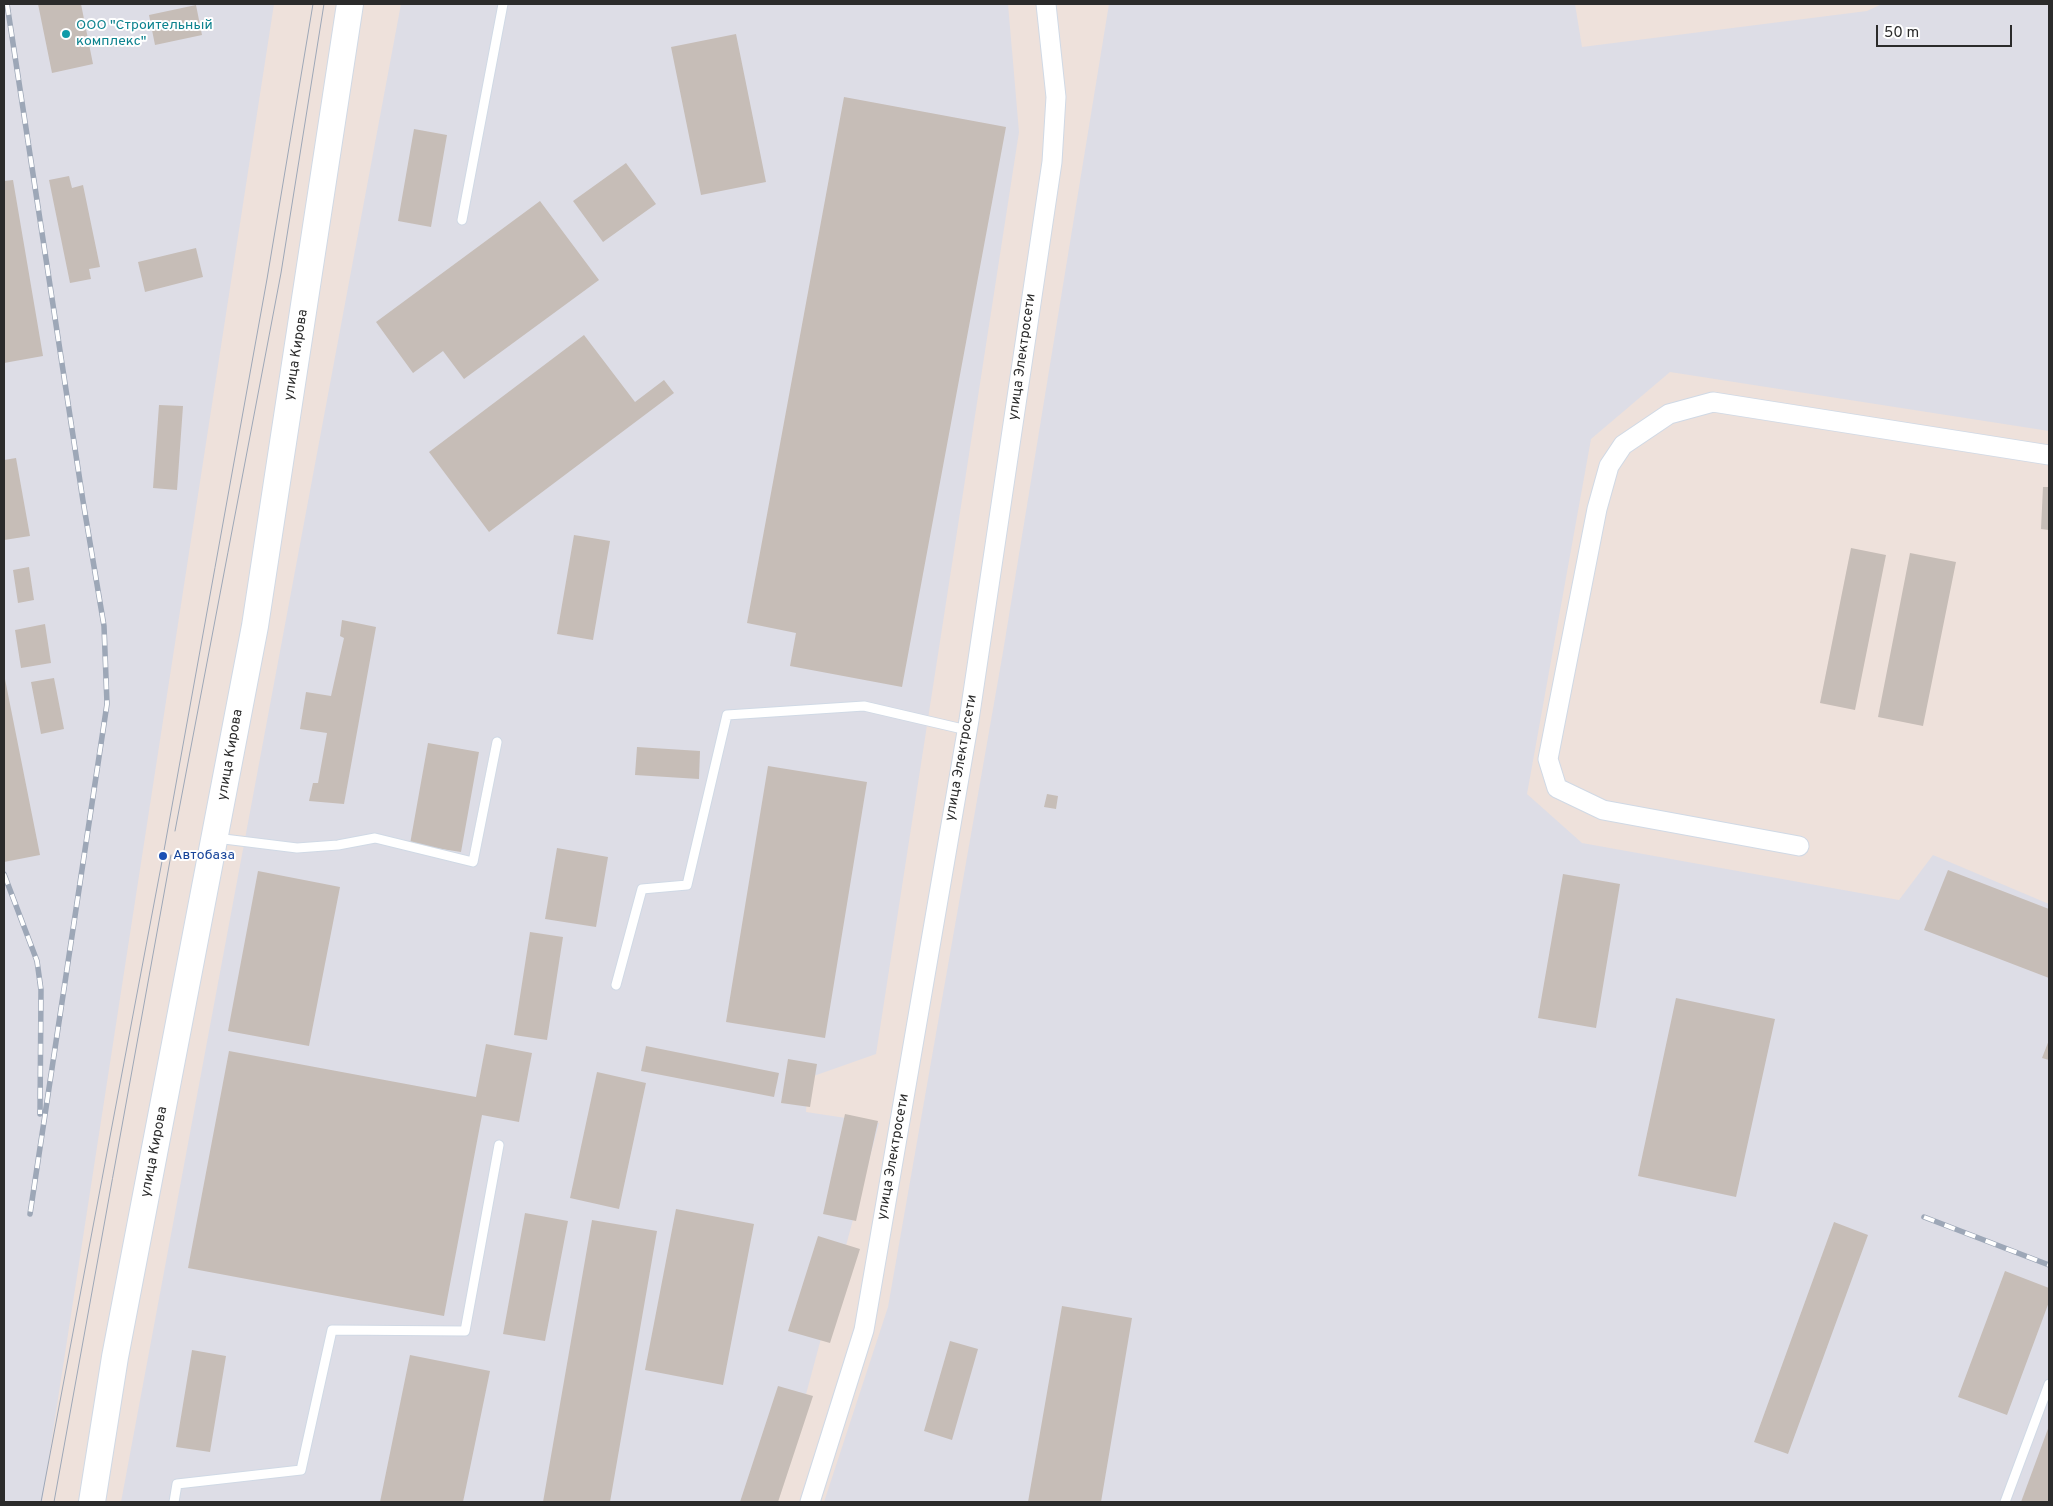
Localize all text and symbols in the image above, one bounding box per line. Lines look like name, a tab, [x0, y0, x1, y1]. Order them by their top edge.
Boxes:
scale bar	[1878, 15, 2014, 47]
place label: ООО "Строительный комплекс"	[76, 18, 213, 50]
text: 50 m	[1884, 24, 1919, 43]
marker: ООО "Строительный комплекс"	[60, 28, 72, 40]
street label: улица Электросети	[1006, 292, 1040, 422]
street label: улица Кирова	[281, 308, 313, 402]
street label: улица Электросети	[943, 693, 981, 823]
street label: улица Кирова	[215, 708, 247, 802]
place label: Автобаза	[173, 848, 235, 864]
marker: Автобаза	[157, 850, 169, 862]
street label: улица Электросети	[875, 1092, 913, 1222]
street label: улица Кирова	[138, 1105, 172, 1199]

